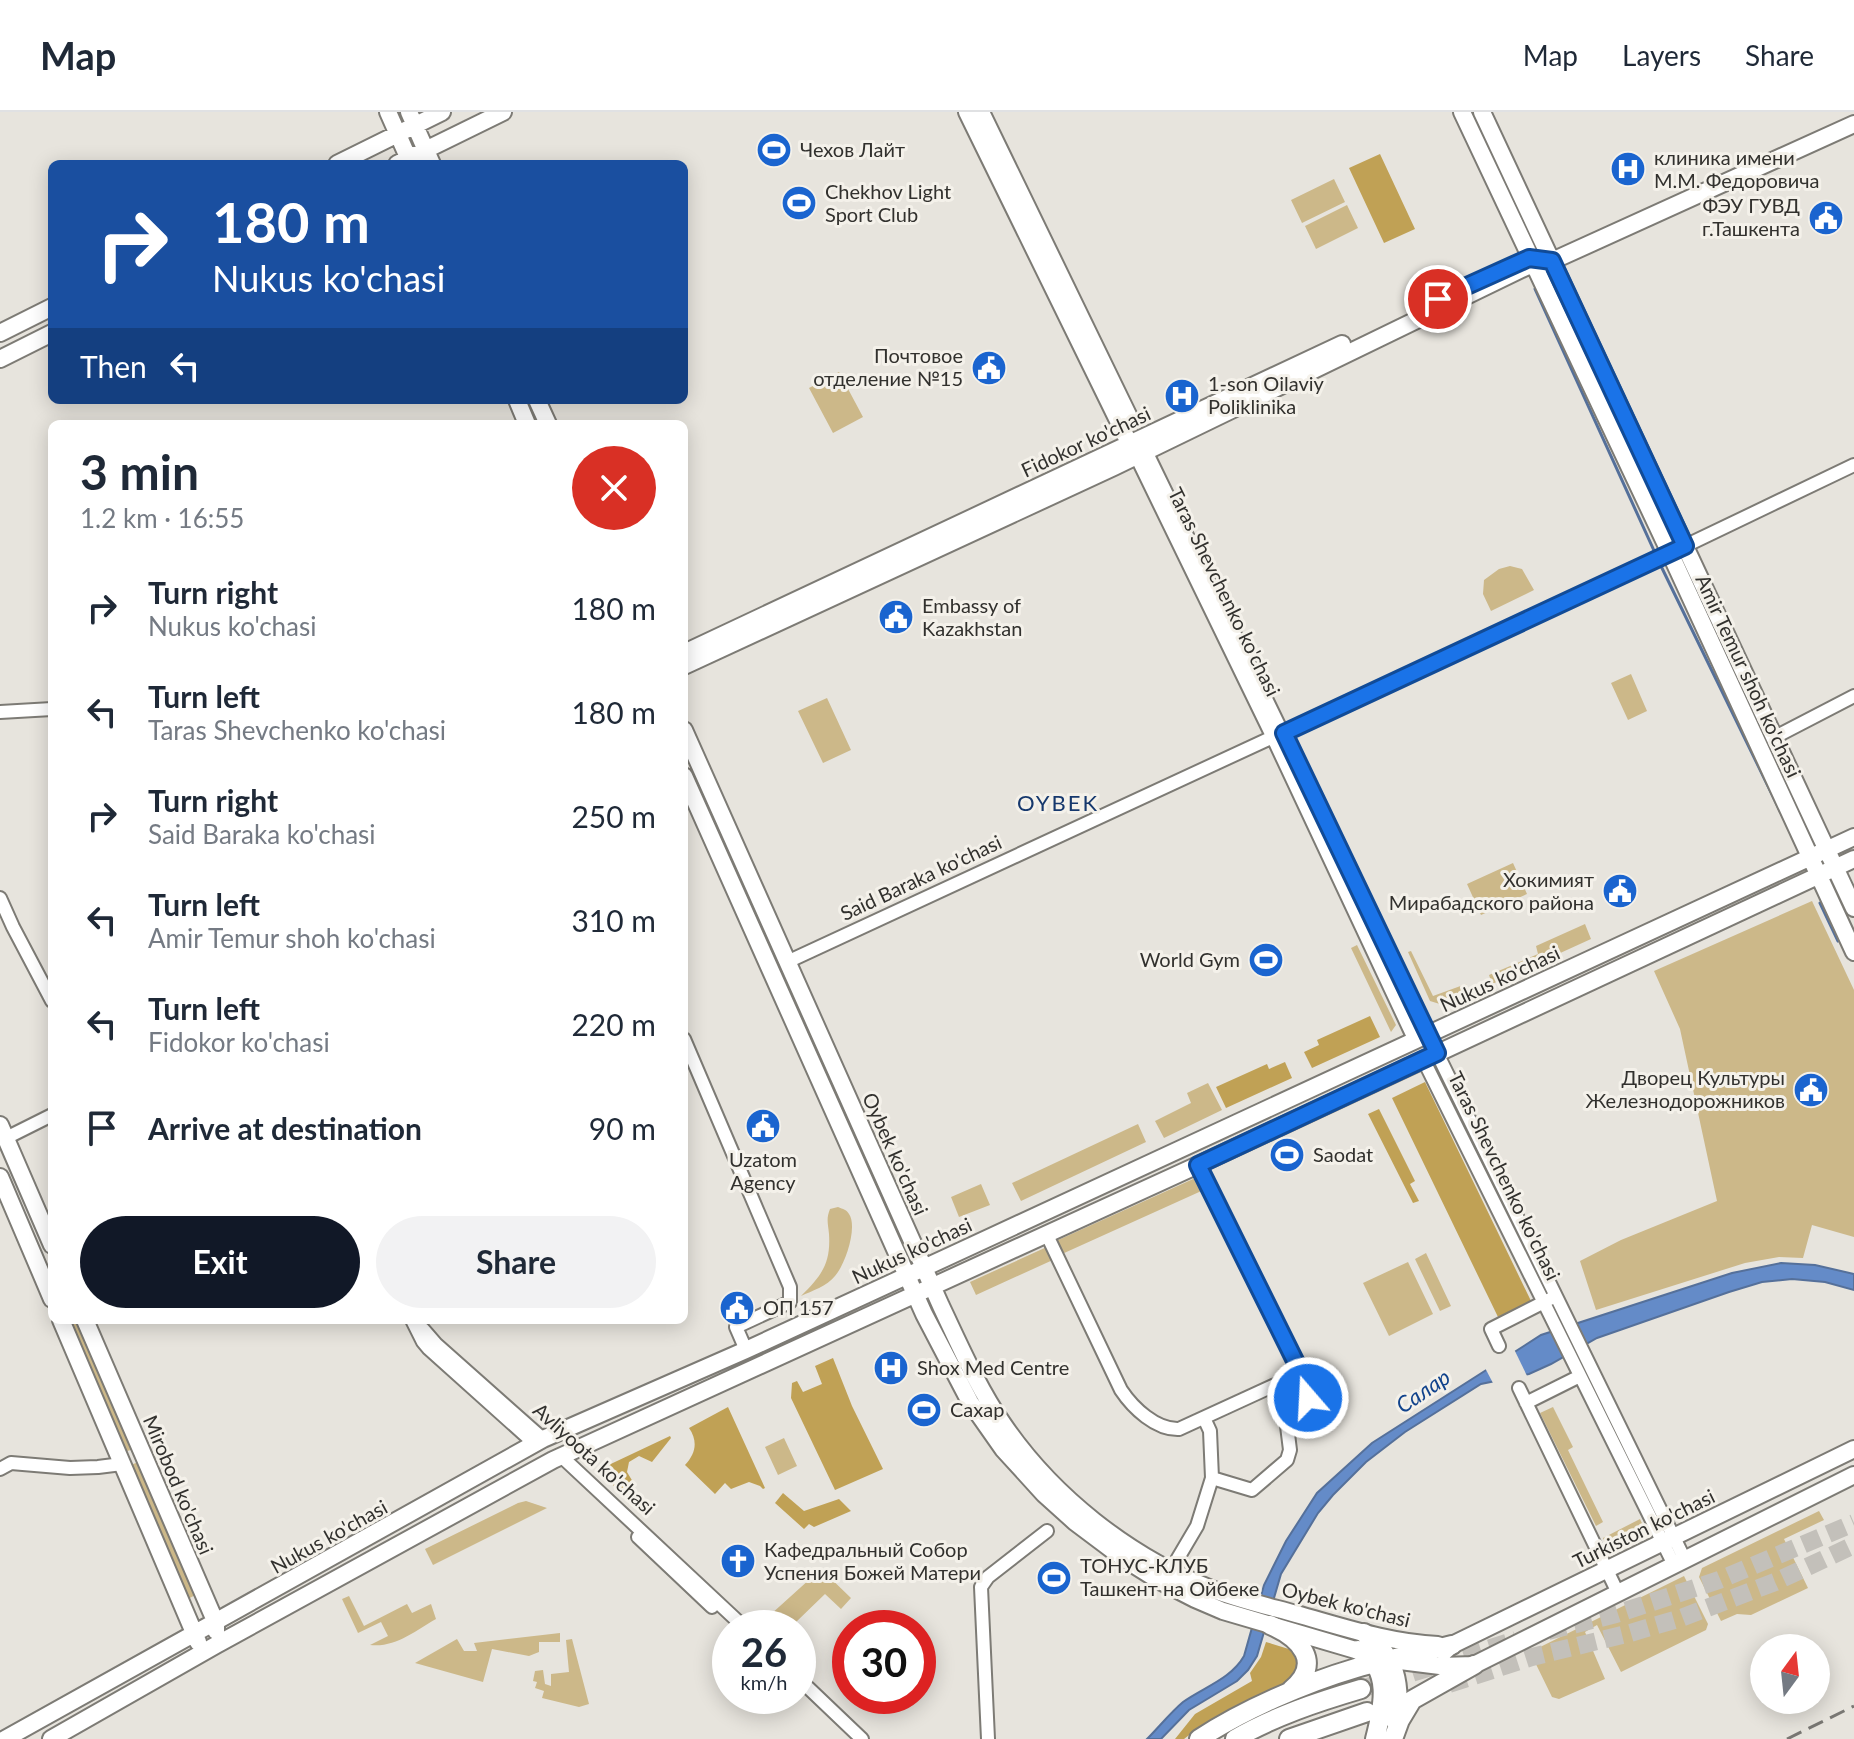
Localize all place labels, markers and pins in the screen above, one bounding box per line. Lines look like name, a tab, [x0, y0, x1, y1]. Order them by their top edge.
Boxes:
sports icon: Чехов Лайт	[755, 131, 793, 169]
place label: Чехов Лайт	[800, 137, 905, 161]
place label: клиника имени М.М. Федоровича	[1654, 145, 1819, 192]
hospital icon: клиника имени М.М. Федоровича	[1609, 150, 1647, 188]
place label: Chekhov Light Sport Club	[825, 179, 951, 226]
sports icon: Chekhov Light Sport Club	[780, 184, 818, 222]
place label: ФЭУ ГУВД г.Ташкента	[1702, 193, 1800, 240]
public building icon: ФЭУ ГУВД г.Ташкента	[1807, 199, 1845, 237]
pin	[1404, 265, 1472, 333]
place label: Почтовое отделение №15	[813, 343, 963, 390]
public building icon: Почтовое отделение №15	[970, 349, 1008, 387]
place label: 1-son Oilaviy Poliklinika	[1208, 371, 1324, 418]
hospital icon: 1-son Oilaviy Poliklinika	[1163, 377, 1201, 415]
place label: Embassy of Kazakhstan	[922, 593, 1022, 640]
public building icon: Embassy of Kazakhstan	[877, 598, 915, 636]
place label: Хокимият Мирабадского района	[1389, 867, 1594, 914]
public building icon: Хокимият Мирабадского района	[1601, 872, 1639, 910]
sports icon: World Gym	[1247, 941, 1285, 979]
place label: World Gym	[1140, 947, 1240, 971]
place label: Дворец Культуры Железнодорожников	[1586, 1065, 1785, 1112]
public building icon: Дворец Культуры Железнодорожников	[1792, 1071, 1830, 1109]
public building icon: Uzatom Agency	[744, 1107, 782, 1145]
sports icon: Saodat	[1268, 1136, 1306, 1174]
place label: Saodat	[1313, 1142, 1373, 1166]
place label: Uzatom Agency	[729, 1147, 797, 1194]
public building icon: ОП 157	[718, 1289, 756, 1327]
place label: ОП 157	[763, 1295, 834, 1319]
hospital icon: Shox Med Centre	[872, 1349, 910, 1387]
place label: Shox Med Centre	[917, 1355, 1069, 1379]
sports icon: Сахар	[905, 1391, 943, 1429]
place label: Сахар	[950, 1397, 1004, 1421]
place label: Кафедральный Собор Успения Божeй Матери	[764, 1537, 981, 1584]
church icon: Кафедральный Собор Успения Божeй Матери	[719, 1542, 757, 1580]
place label: ТОНУС-КЛУБ Ташкент на Ойбеке	[1080, 1553, 1259, 1600]
sports icon: ТОНУС-КЛУБ Ташкент на Ойбеке	[1035, 1559, 1073, 1597]

